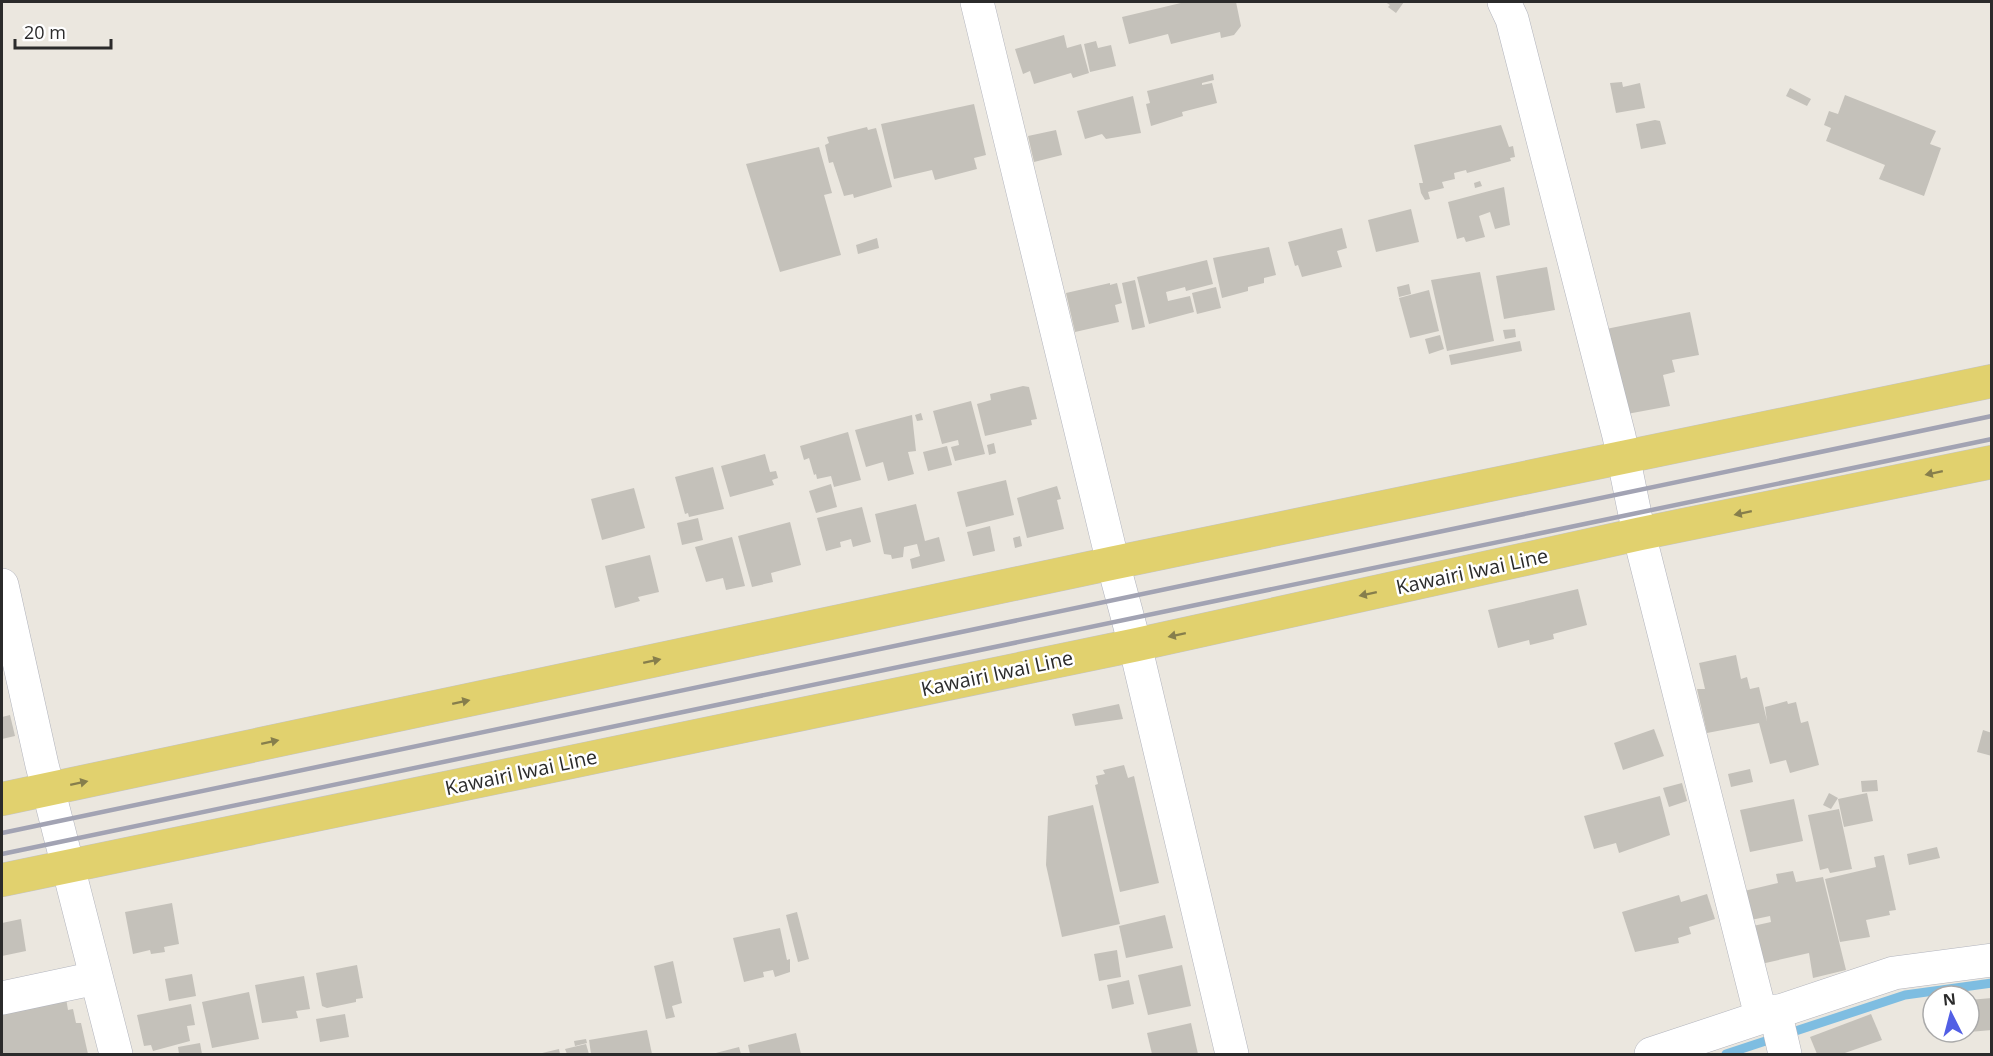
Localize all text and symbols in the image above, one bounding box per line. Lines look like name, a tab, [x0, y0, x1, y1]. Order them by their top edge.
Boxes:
scale bar	[15, 12, 111, 50]
text: 20 m	[24, 20, 66, 44]
one-way arrow	[1924, 469, 1943, 478]
one-way arrow	[1734, 508, 1752, 518]
street label: Kawairi Iwai Line	[1393, 542, 1551, 600]
one-way arrow	[1359, 589, 1377, 599]
one-way arrow	[1168, 631, 1187, 641]
street label: Kawairi Iwai Line	[918, 644, 1076, 702]
one-way arrow	[642, 656, 661, 665]
one-way arrow	[452, 696, 470, 706]
one-way arrow	[261, 737, 280, 746]
street label: Kawairi Iwai Line	[442, 743, 600, 801]
one-way arrow	[70, 777, 89, 787]
north arrow	[1921, 984, 1981, 1044]
text: N	[1942, 987, 1957, 1011]

